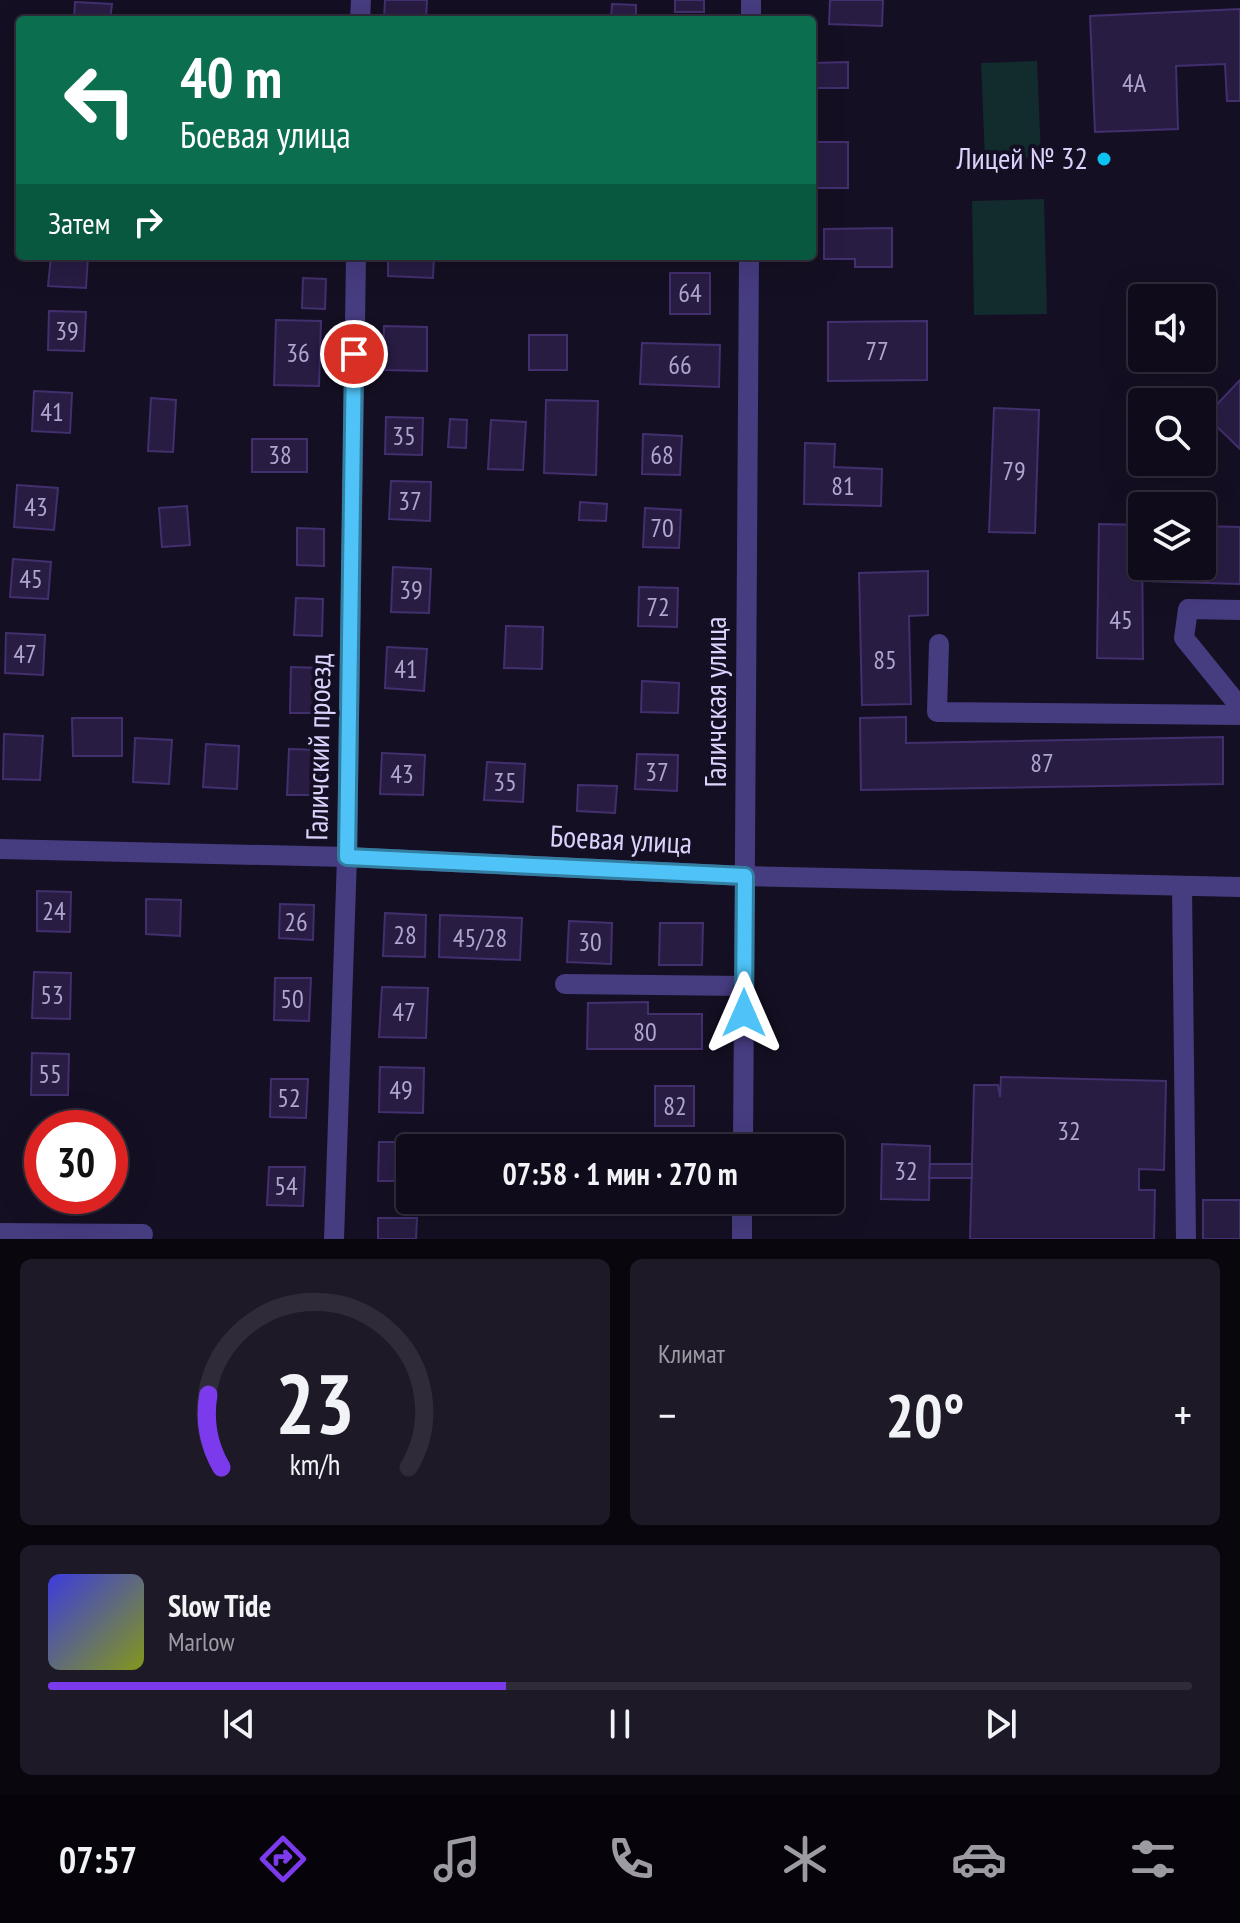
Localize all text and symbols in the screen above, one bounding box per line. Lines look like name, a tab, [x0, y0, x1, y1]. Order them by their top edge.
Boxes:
text: 40 m	[180, 41, 282, 113]
icon: left	[48, 48, 152, 152]
house number: 4А	[1122, 66, 1147, 99]
text: Боевая улица	[180, 111, 351, 158]
place label: Лицей № 32	[955, 138, 1088, 177]
marker: Лицей № 32	[1095, 150, 1113, 168]
icon: right	[126, 200, 170, 244]
text: Затем	[48, 203, 110, 242]
house number: 64	[678, 276, 702, 309]
map controls	[1128, 284, 1216, 580]
button: sound	[1128, 284, 1216, 372]
house number: 39	[55, 314, 79, 347]
pin	[320, 320, 388, 388]
icon: arrive	[332, 332, 376, 376]
house number: 77	[865, 334, 889, 367]
house number: 36	[286, 336, 310, 369]
house number: 66	[668, 348, 692, 381]
button: search	[1128, 388, 1216, 476]
house number: 41	[40, 395, 64, 428]
house number: 35	[392, 419, 416, 452]
house number: 38	[268, 438, 292, 471]
house number: 68	[650, 438, 674, 471]
house number: 79	[1002, 454, 1026, 487]
house number: 81	[831, 469, 855, 502]
house number: 37	[398, 484, 422, 517]
house number: 43	[24, 490, 48, 523]
button: layers	[1128, 492, 1216, 580]
house number: 70	[650, 511, 674, 544]
house number: 45	[19, 562, 43, 595]
house number: 39	[399, 573, 423, 606]
house number: 72	[646, 590, 670, 623]
house number: 45	[1109, 603, 1133, 636]
street label: Галичская улица	[695, 617, 734, 787]
house number: 47	[13, 637, 37, 670]
house number: 85	[873, 643, 897, 676]
house number: 41	[394, 652, 418, 685]
street label: Галичский проезд	[296, 653, 339, 841]
house number: 87	[1030, 746, 1054, 779]
house number: 37	[645, 755, 669, 788]
house number: 43	[390, 757, 414, 790]
house number: 35	[493, 765, 517, 798]
street label: Боевая улица	[549, 815, 693, 862]
house number: 24	[42, 894, 66, 927]
house number: 26	[284, 905, 308, 938]
house number: 28	[393, 918, 417, 951]
house number: 45/28	[453, 921, 507, 954]
house number: 30	[578, 925, 602, 958]
position arrow	[702, 971, 786, 1055]
house number: 53	[40, 978, 64, 1011]
house number: 50	[280, 982, 304, 1015]
house number: 47	[392, 995, 416, 1028]
house number: 80	[633, 1015, 657, 1048]
house number: 55	[38, 1057, 62, 1090]
house number: 49	[389, 1073, 413, 1106]
house number: 52	[277, 1081, 301, 1114]
house number: 82	[663, 1089, 687, 1122]
speed limit sign: 30	[24, 1110, 128, 1214]
house number: 32	[1057, 1114, 1081, 1147]
text: 07:58 · 1 мин · 270 m	[502, 1154, 738, 1193]
house number: 32	[894, 1154, 918, 1187]
house number: 54	[274, 1169, 298, 1202]
text: Климат	[658, 1337, 725, 1370]
text: 23	[275, 1349, 355, 1457]
text: 20°	[885, 1376, 965, 1454]
text: −	[658, 1386, 676, 1443]
text: +	[1174, 1386, 1192, 1443]
text: km/h	[290, 1446, 340, 1483]
text: Slow Tide	[168, 1586, 271, 1625]
text: Marlow	[168, 1625, 234, 1658]
icon: previous	[217, 1702, 261, 1746]
icon: pause	[598, 1702, 642, 1746]
icon: next	[979, 1702, 1023, 1746]
icon: directions	[255, 1831, 311, 1887]
icon: music	[429, 1831, 485, 1887]
icon: phone	[603, 1831, 659, 1887]
icon: climate	[777, 1831, 833, 1887]
icon: car	[951, 1831, 1007, 1887]
icon: filters	[1125, 1831, 1181, 1887]
text: 07:57	[59, 1836, 137, 1883]

